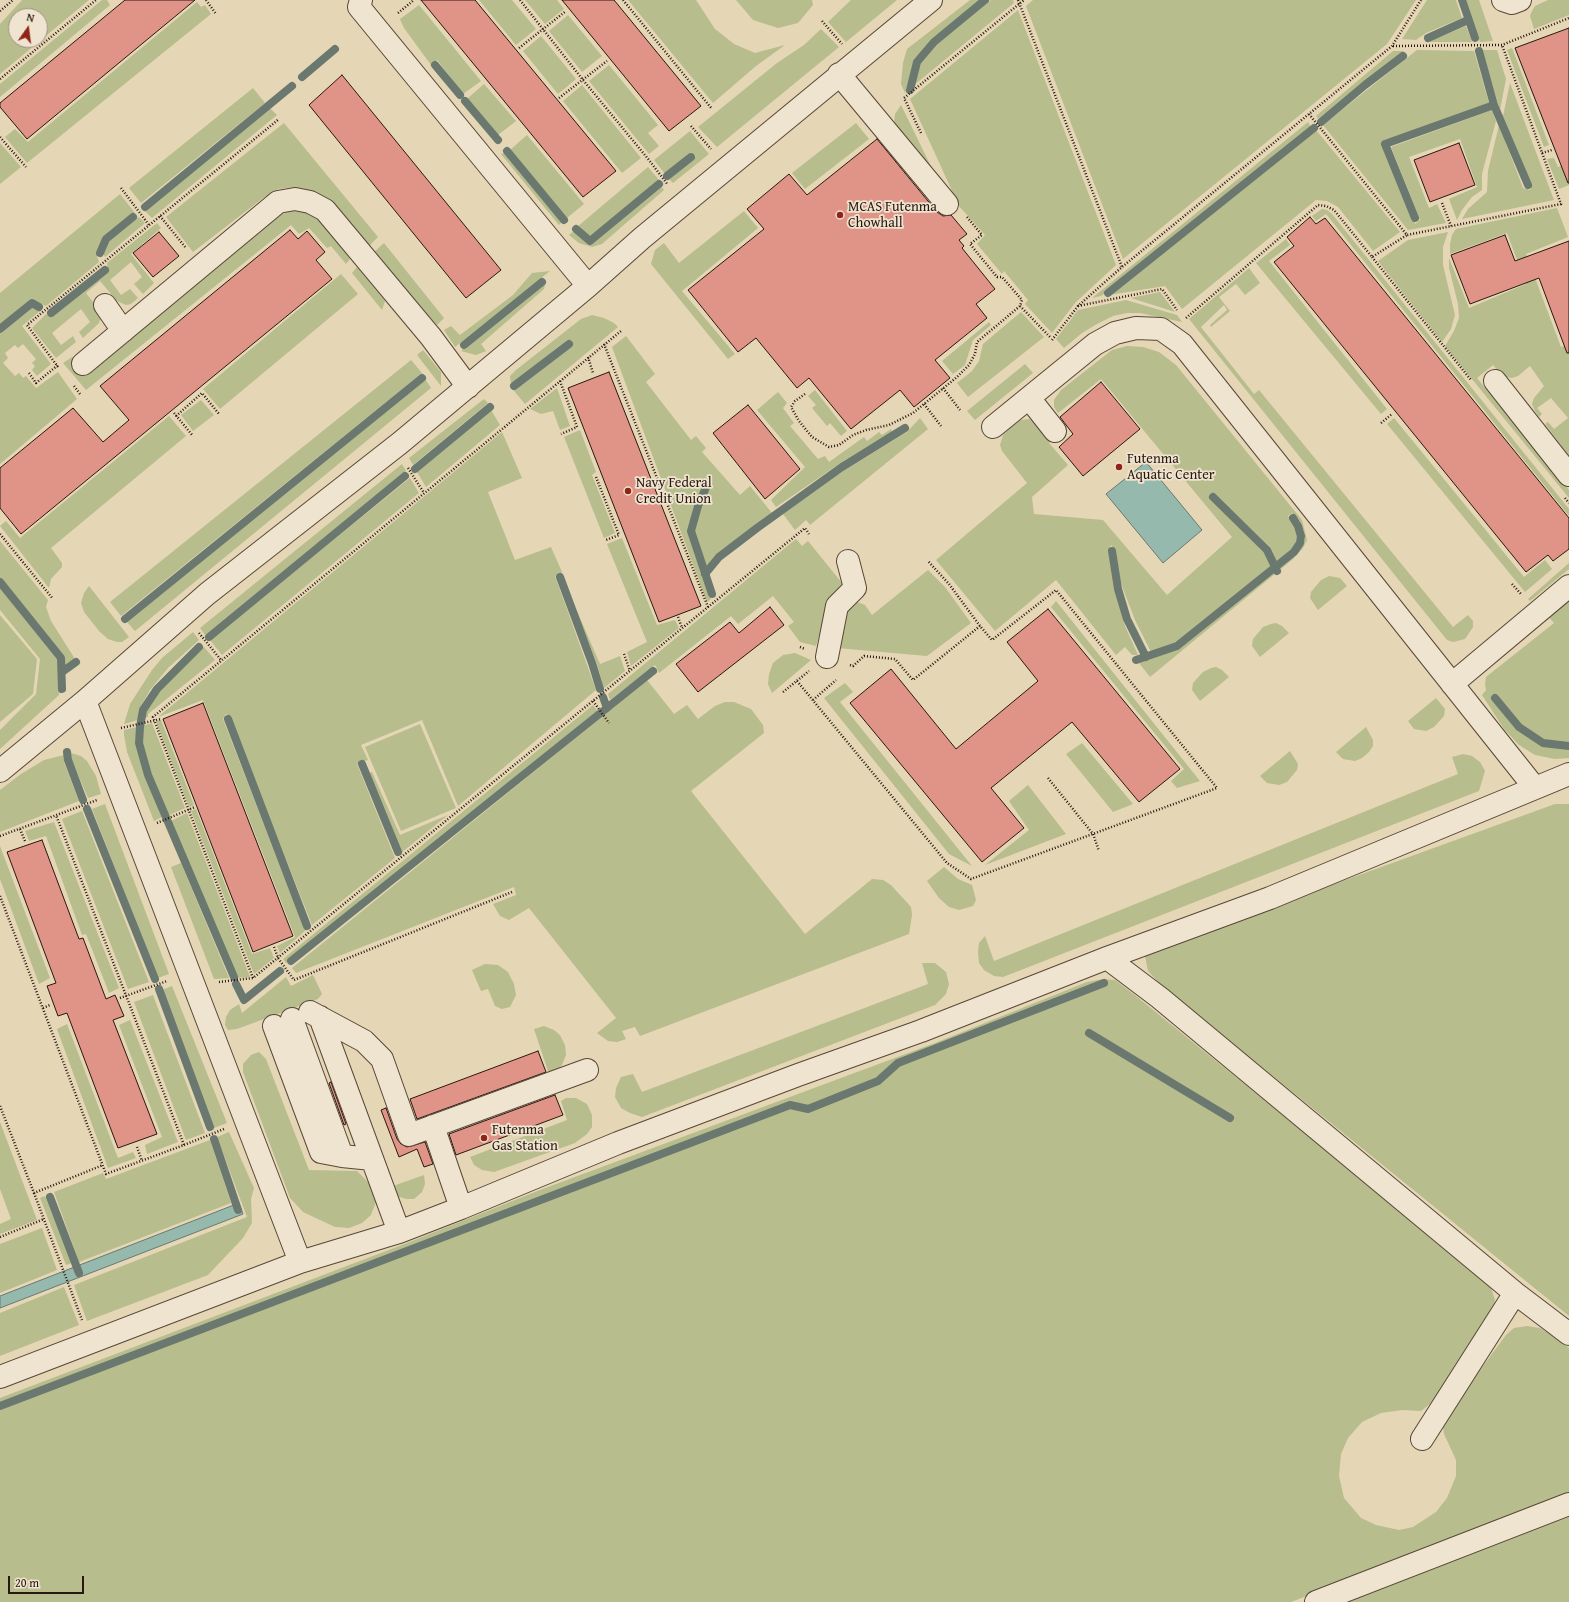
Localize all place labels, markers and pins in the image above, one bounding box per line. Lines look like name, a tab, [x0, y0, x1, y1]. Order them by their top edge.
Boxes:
place label: MCAS Futenma Chowhall	[848, 199, 937, 232]
marker: MCAS Futenma Chowhall	[835, 210, 845, 220]
place label: Futenma Aquatic Center	[1127, 451, 1215, 484]
marker: Futenma Aquatic Center	[1114, 462, 1124, 472]
place label: Navy Federal Credit Union	[636, 475, 712, 508]
marker: Navy Federal Credit Union	[623, 486, 633, 496]
place label: Futenma Gas Station	[492, 1122, 558, 1154]
marker: Futenma Gas Station	[479, 1133, 489, 1143]

